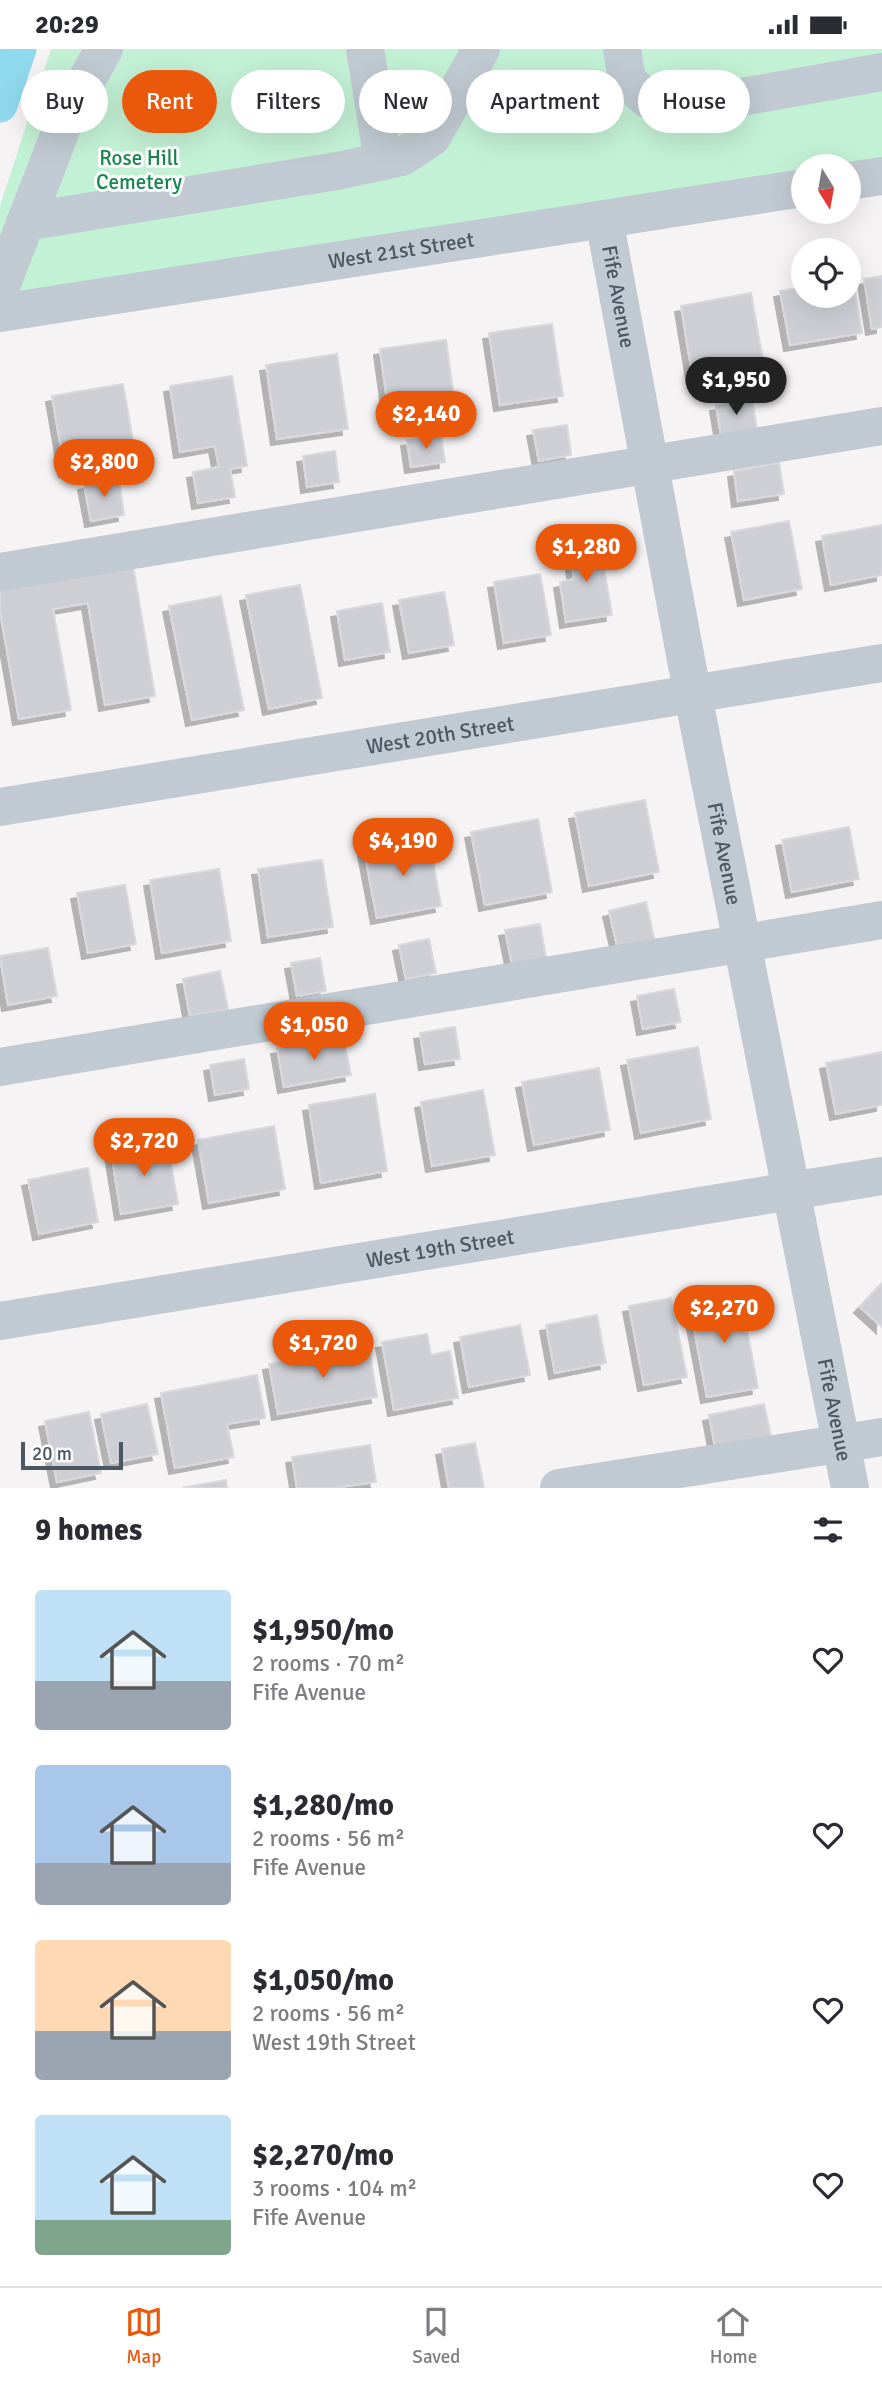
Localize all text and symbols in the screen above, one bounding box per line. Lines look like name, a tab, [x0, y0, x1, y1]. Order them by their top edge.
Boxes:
text: 20:29	[35, 9, 99, 41]
chip: Buy	[21, 70, 108, 133]
chip: Rent	[122, 70, 217, 133]
chip: Filters	[231, 70, 345, 133]
chip: New	[359, 70, 452, 133]
chip: Apartment	[466, 70, 624, 133]
chip: House	[638, 70, 750, 133]
park label: Rose Hill Cemetery	[96, 145, 182, 195]
north arrow	[791, 154, 861, 224]
map controls	[791, 154, 861, 308]
street label: West 21st Street	[326, 226, 476, 275]
button: locate	[791, 238, 861, 308]
street label: Fife Avenue	[596, 243, 641, 350]
pin: $1,950	[679, 357, 793, 417]
text: $1,950	[702, 365, 770, 394]
pin: $2,140	[369, 391, 483, 451]
text: $2,140	[392, 399, 460, 428]
pin: $2,800	[47, 440, 161, 499]
text: $2,800	[70, 447, 138, 476]
pin: $1,280	[529, 525, 643, 584]
text: $1,280	[552, 532, 620, 561]
street label: West 20th Street	[364, 710, 516, 760]
street label: Fife Avenue	[701, 800, 747, 907]
pin: $4,190	[346, 819, 460, 878]
text: $4,190	[369, 826, 437, 855]
pin: $1,050	[257, 1003, 371, 1062]
text: $1,050	[280, 1010, 348, 1039]
pin: $2,720	[87, 1119, 201, 1178]
text: $2,720	[110, 1126, 178, 1155]
street label: West 19th Street	[364, 1224, 516, 1274]
pin: $2,270	[667, 1285, 781, 1345]
text: $2,270	[690, 1293, 758, 1322]
pin: $1,720	[266, 1321, 380, 1380]
text: $1,720	[289, 1328, 357, 1357]
street label: Fife Avenue	[812, 1356, 857, 1464]
scale bar	[21, 1439, 122, 1471]
text: 20 m	[32, 1442, 72, 1466]
icon: filters	[809, 1511, 847, 1549]
text: 9 homes	[35, 1512, 142, 1549]
text: $1,950/mo	[252, 1612, 394, 1649]
icon: home	[91, 1618, 175, 1702]
icon: heart	[809, 1641, 847, 1679]
text: 2 rooms · 70 m²	[252, 1649, 405, 1678]
text: Fife Avenue	[252, 1678, 366, 1707]
text: $1,280/mo	[252, 1787, 394, 1824]
icon: home	[91, 1793, 175, 1877]
icon: heart	[809, 1816, 847, 1854]
text: 2 rooms · 56 m²	[252, 1824, 405, 1853]
text: Fife Avenue	[252, 1853, 366, 1882]
text: $1,050/mo	[252, 1962, 394, 1999]
icon: home	[91, 1968, 175, 2052]
icon: heart	[809, 1991, 847, 2029]
text: 2 rooms · 56 m²	[252, 1999, 405, 2028]
text: West 19th Street	[252, 2028, 416, 2057]
text: $2,270/mo	[252, 2137, 394, 2174]
icon: home	[91, 2143, 175, 2227]
icon: heart	[809, 2166, 847, 2204]
text: 3 rooms · 104 m²	[252, 2174, 417, 2203]
text: Fife Avenue	[252, 2203, 366, 2232]
tab: Map	[125, 2303, 163, 2369]
tab: Saved	[412, 2303, 460, 2369]
tab: Home	[710, 2303, 757, 2369]

